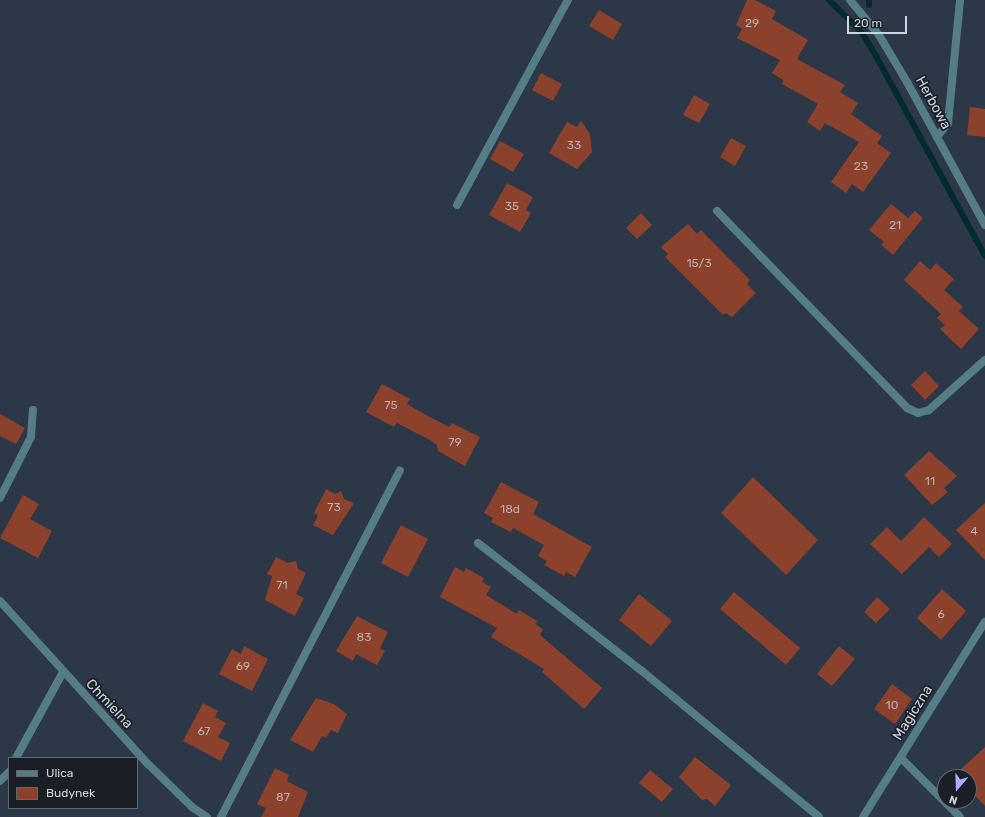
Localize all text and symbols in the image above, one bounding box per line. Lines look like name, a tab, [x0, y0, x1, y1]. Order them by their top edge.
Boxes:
scale bar	[849, 8, 909, 34]
text: 20 m	[854, 16, 882, 30]
house number: 29	[745, 17, 759, 31]
street label: Herbowa	[912, 74, 954, 132]
house number: 33	[567, 139, 581, 153]
house number: 23	[854, 160, 868, 174]
house number: 35	[505, 200, 519, 214]
house number: 21	[889, 219, 901, 233]
house number: 15/3	[686, 257, 712, 271]
house number: 75	[384, 399, 398, 413]
house number: 79	[448, 436, 462, 450]
house number: 11	[925, 475, 935, 489]
house number: 73	[327, 501, 341, 515]
house number: 18d	[500, 503, 520, 517]
house number: 4	[970, 525, 978, 539]
house number: 71	[276, 579, 288, 593]
house number: 6	[937, 608, 945, 622]
house number: 83	[357, 631, 371, 645]
house number: 69	[236, 660, 250, 674]
street label: Chmielna	[82, 676, 136, 732]
street label: Magiczna	[890, 682, 936, 744]
house number: 10	[886, 699, 898, 713]
house number: 67	[197, 725, 211, 739]
legend	[8, 757, 138, 809]
text: Ulica	[46, 766, 73, 780]
north arrow	[937, 769, 977, 809]
text: Budynek	[46, 786, 95, 800]
house number: 87	[276, 791, 290, 805]
text: N	[947, 792, 959, 807]

